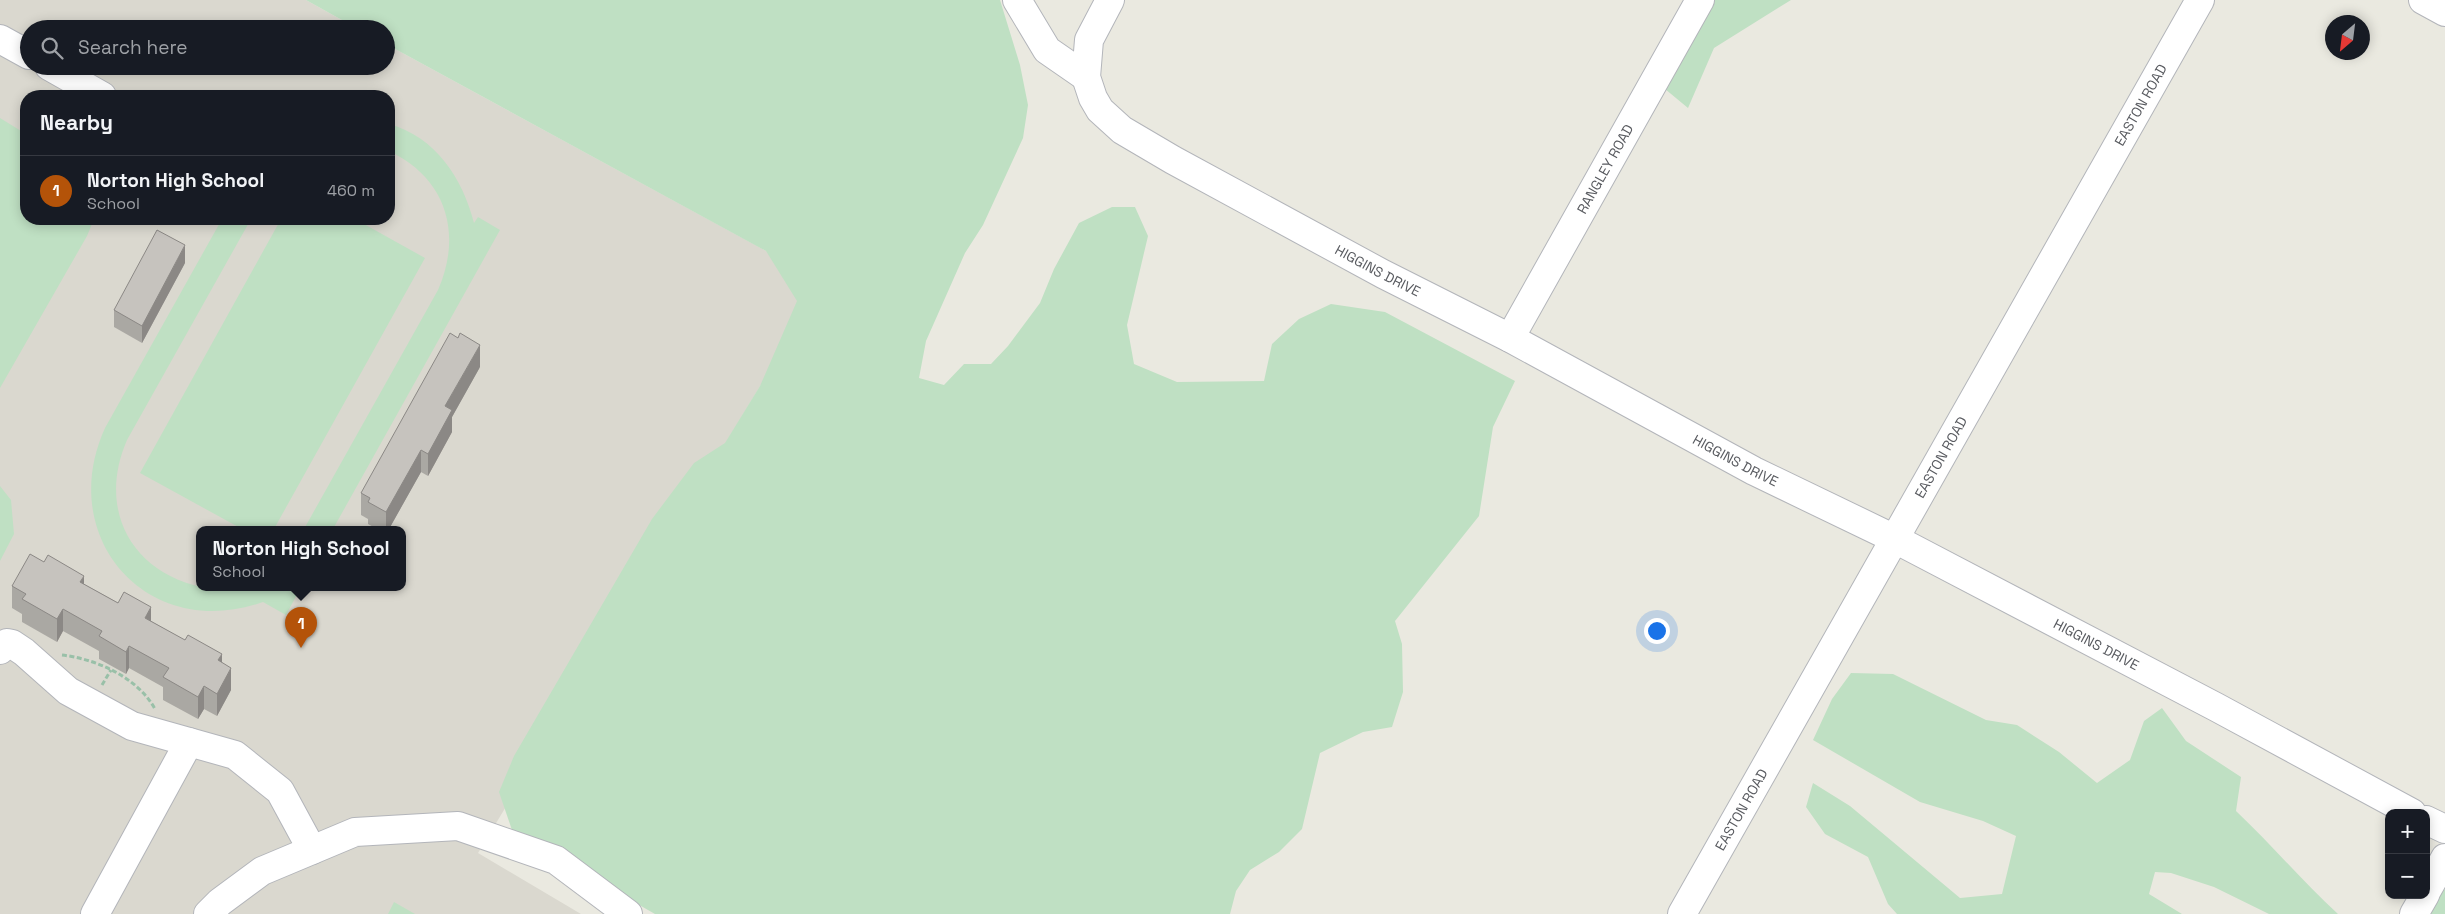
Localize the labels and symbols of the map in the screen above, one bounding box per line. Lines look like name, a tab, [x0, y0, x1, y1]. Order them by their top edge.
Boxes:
north arrow	[2325, 15, 2370, 60]
street label: EASTON ROAD	[2110, 61, 2171, 149]
street label: RANGLEY ROAD	[1573, 121, 1637, 217]
street label: HIGGINS DRIVE	[1332, 241, 1424, 300]
street label: EASTON ROAD	[1911, 413, 1971, 501]
street label: HIGGINS DRIVE	[1690, 430, 1781, 490]
pin: 1	[285, 607, 317, 648]
street label: HIGGINS DRIVE	[2050, 615, 2142, 674]
your location	[1644, 618, 1670, 644]
street label: EASTON ROAD	[1711, 766, 1771, 854]

